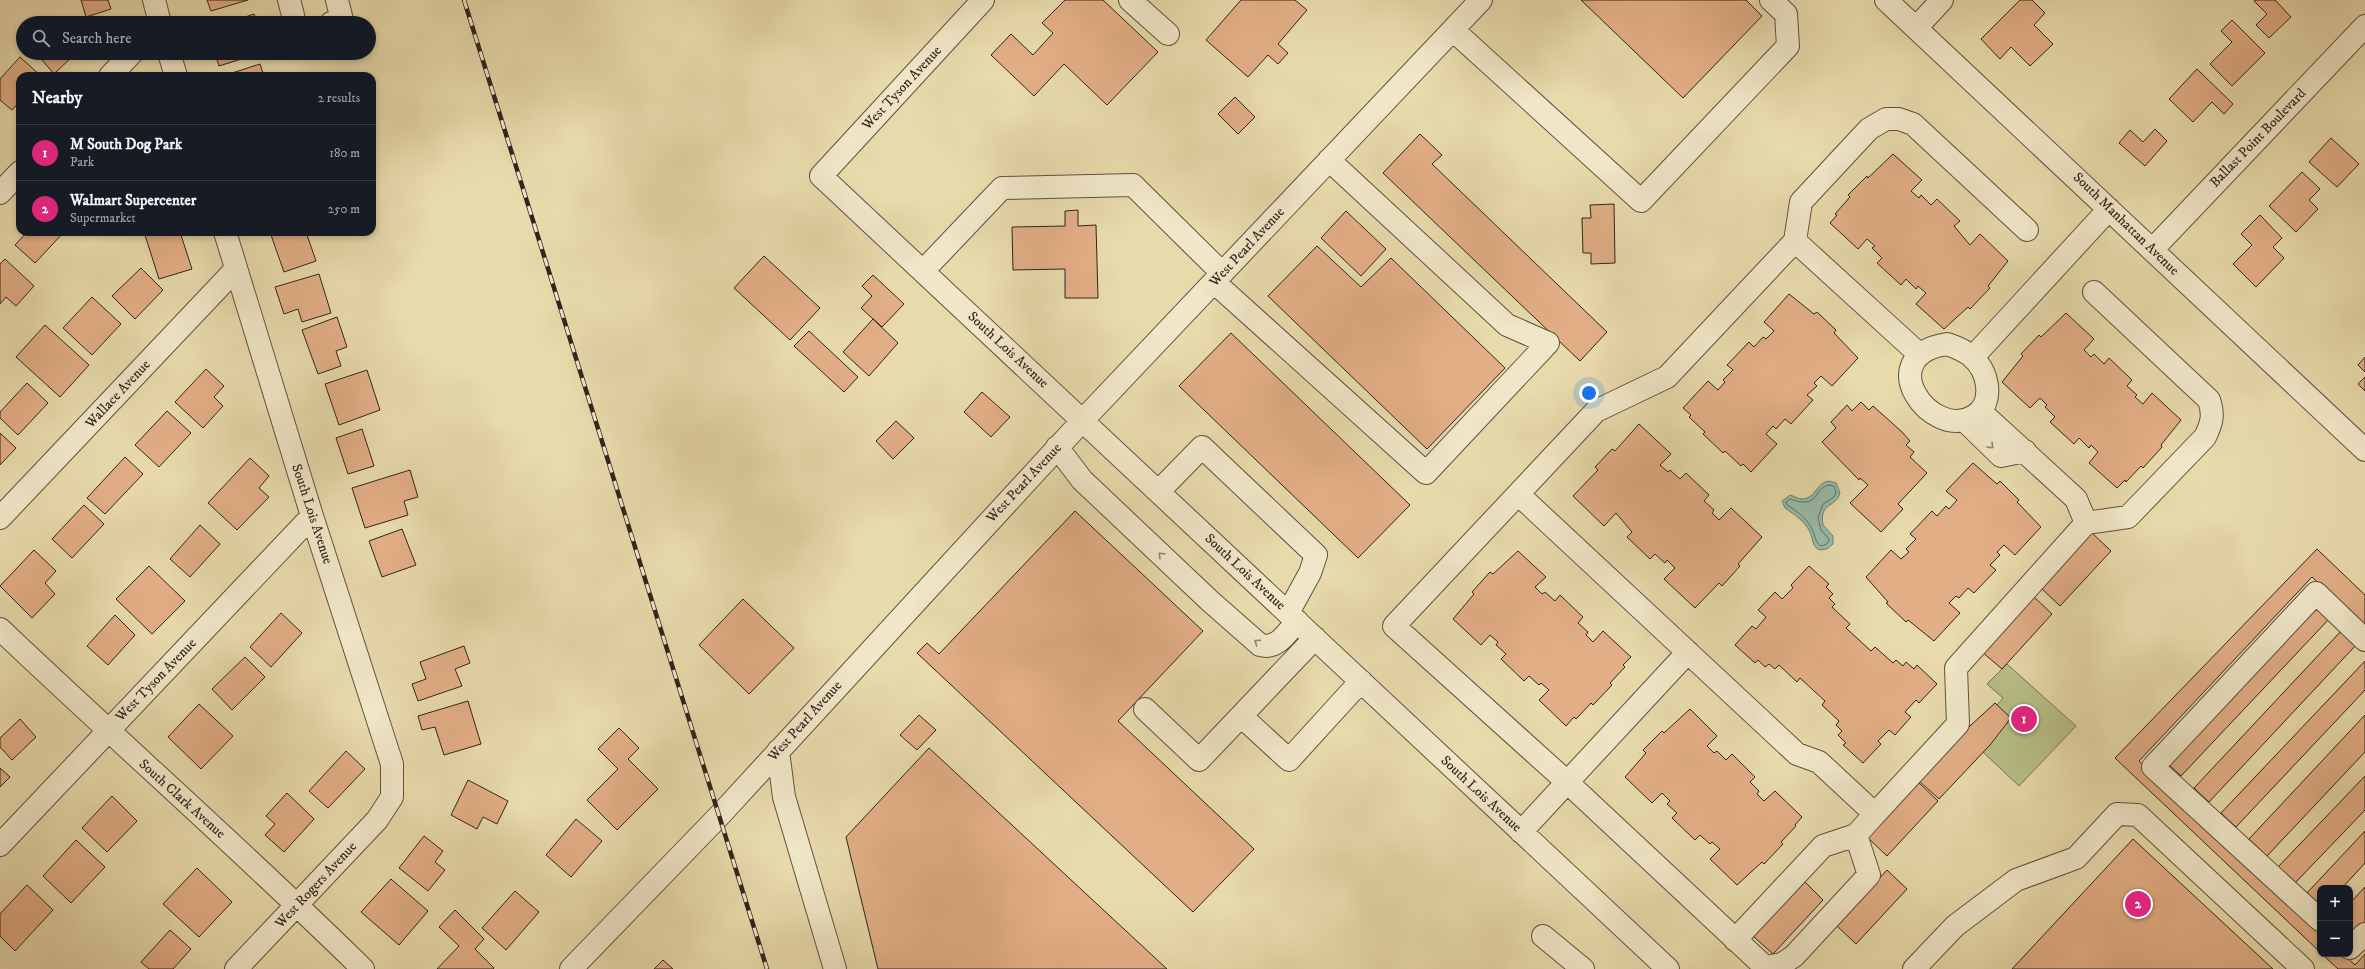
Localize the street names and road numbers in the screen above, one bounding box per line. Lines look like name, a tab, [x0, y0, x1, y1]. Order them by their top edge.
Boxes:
street label: West Tyson Avenue	[858, 42, 946, 135]
street label: Ballast Point Boulevard	[2206, 85, 2310, 191]
street label: South Manhattan Avenue	[2069, 169, 2183, 279]
street label: West Pearl Avenue	[1205, 203, 1289, 291]
street label: South Lois Avenue	[964, 308, 1052, 392]
street label: Wallace Avenue	[81, 356, 155, 433]
street label: West Pearl Avenue	[982, 439, 1066, 527]
street label: South Lois Avenue	[287, 462, 337, 567]
street label: South Lois Avenue	[1201, 530, 1289, 614]
street label: West Tyson Avenue	[111, 634, 200, 726]
street label: West Pearl Avenue	[763, 677, 846, 766]
street label: South Lois Avenue	[1437, 752, 1525, 836]
street label: South Clark Avenue	[135, 755, 229, 843]
street label: West Rogers Avenue	[271, 838, 361, 933]

